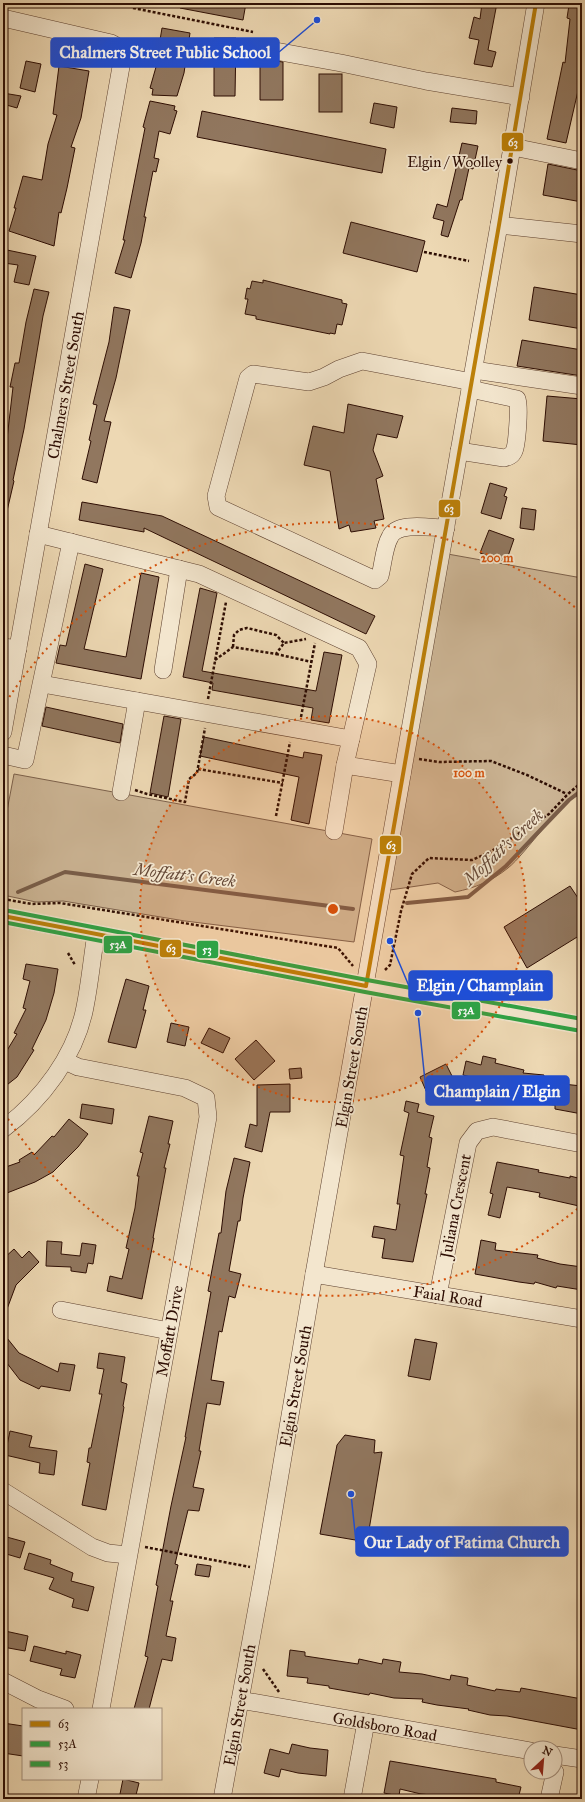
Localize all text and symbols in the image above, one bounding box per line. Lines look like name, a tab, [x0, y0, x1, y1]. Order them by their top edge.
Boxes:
callout: Chalmers Street Public School	[51, 38, 279, 67]
text: Chalmers Street Public School	[59, 42, 271, 63]
line badge: 63	[501, 132, 524, 152]
text: 63	[508, 136, 518, 150]
place label: Elgin / Woolley	[407, 153, 503, 171]
marker: Elgin / Woolley	[505, 156, 515, 166]
street label: Chalmers Street South	[43, 310, 88, 461]
line badge: 63	[438, 499, 461, 518]
text: 63	[444, 502, 454, 516]
text: 200 m	[481, 551, 514, 565]
text: 100 m	[453, 766, 486, 780]
water label: Moffatt's Creek	[457, 804, 548, 891]
line badge: 63	[379, 835, 402, 855]
text: 63	[386, 839, 396, 853]
water label: Moffatt's Creek	[131, 859, 237, 892]
centre of rings	[326, 902, 340, 916]
line badge: 53A	[103, 935, 133, 954]
text: 53A	[110, 938, 127, 952]
line badge: 63	[159, 939, 182, 958]
line badge: 53	[196, 940, 219, 959]
text: 63	[166, 942, 176, 956]
text: 53	[202, 943, 212, 957]
callout: Elgin / Champlain	[409, 971, 552, 1000]
text: Elgin / Champlain	[416, 975, 544, 996]
line badge: 53A	[451, 1001, 481, 1020]
text: 53A	[458, 1004, 475, 1018]
street label: Elgin Street South	[331, 1005, 373, 1130]
callout: Champlain / Elgin	[426, 1076, 569, 1105]
text: Champlain / Elgin	[433, 1081, 561, 1102]
street label: Juliana Crescent	[436, 1152, 476, 1262]
street label: Faial Road	[412, 1282, 484, 1311]
street label: Moffatt Drive	[152, 1284, 187, 1378]
street label: Elgin Street South	[275, 1324, 317, 1449]
callout: Our Lady of Fatima Church	[356, 1527, 568, 1556]
text: Our Lady of Fatima Church	[364, 1532, 561, 1553]
street label: Elgin Street South	[219, 1643, 261, 1768]
legend	[22, 1708, 162, 1780]
street label: Goldsboro Road	[331, 1708, 439, 1745]
text: 63	[58, 1717, 69, 1731]
text: 53A	[58, 1737, 76, 1751]
north arrow	[523, 1740, 563, 1780]
text: N	[540, 1744, 555, 1760]
text: 53	[58, 1757, 69, 1771]

